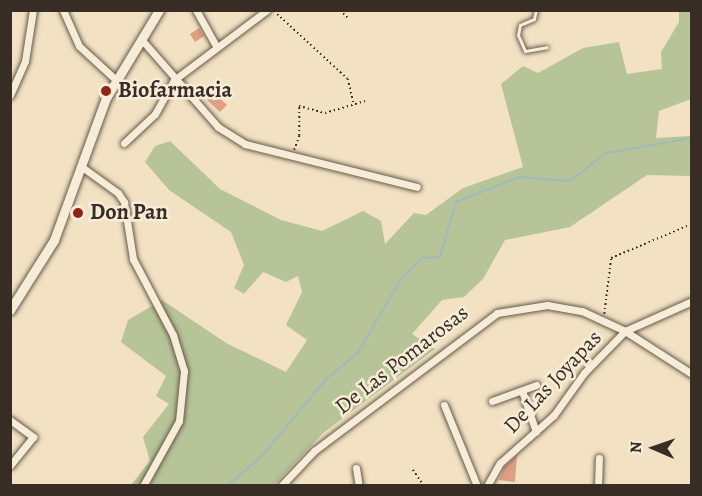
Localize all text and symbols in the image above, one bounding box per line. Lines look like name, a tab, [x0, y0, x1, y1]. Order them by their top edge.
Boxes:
place label: Biofarmacia	[118, 78, 232, 104]
marker: Biofarmacia	[99, 84, 113, 98]
place label: Don Pan	[90, 200, 168, 226]
marker: Don Pan	[71, 206, 85, 220]
street label: De Las Pomarosas	[330, 300, 474, 420]
street label: De Las Joyapas	[498, 325, 608, 439]
north arrow	[624, 418, 684, 478]
text: N	[625, 441, 647, 454]

